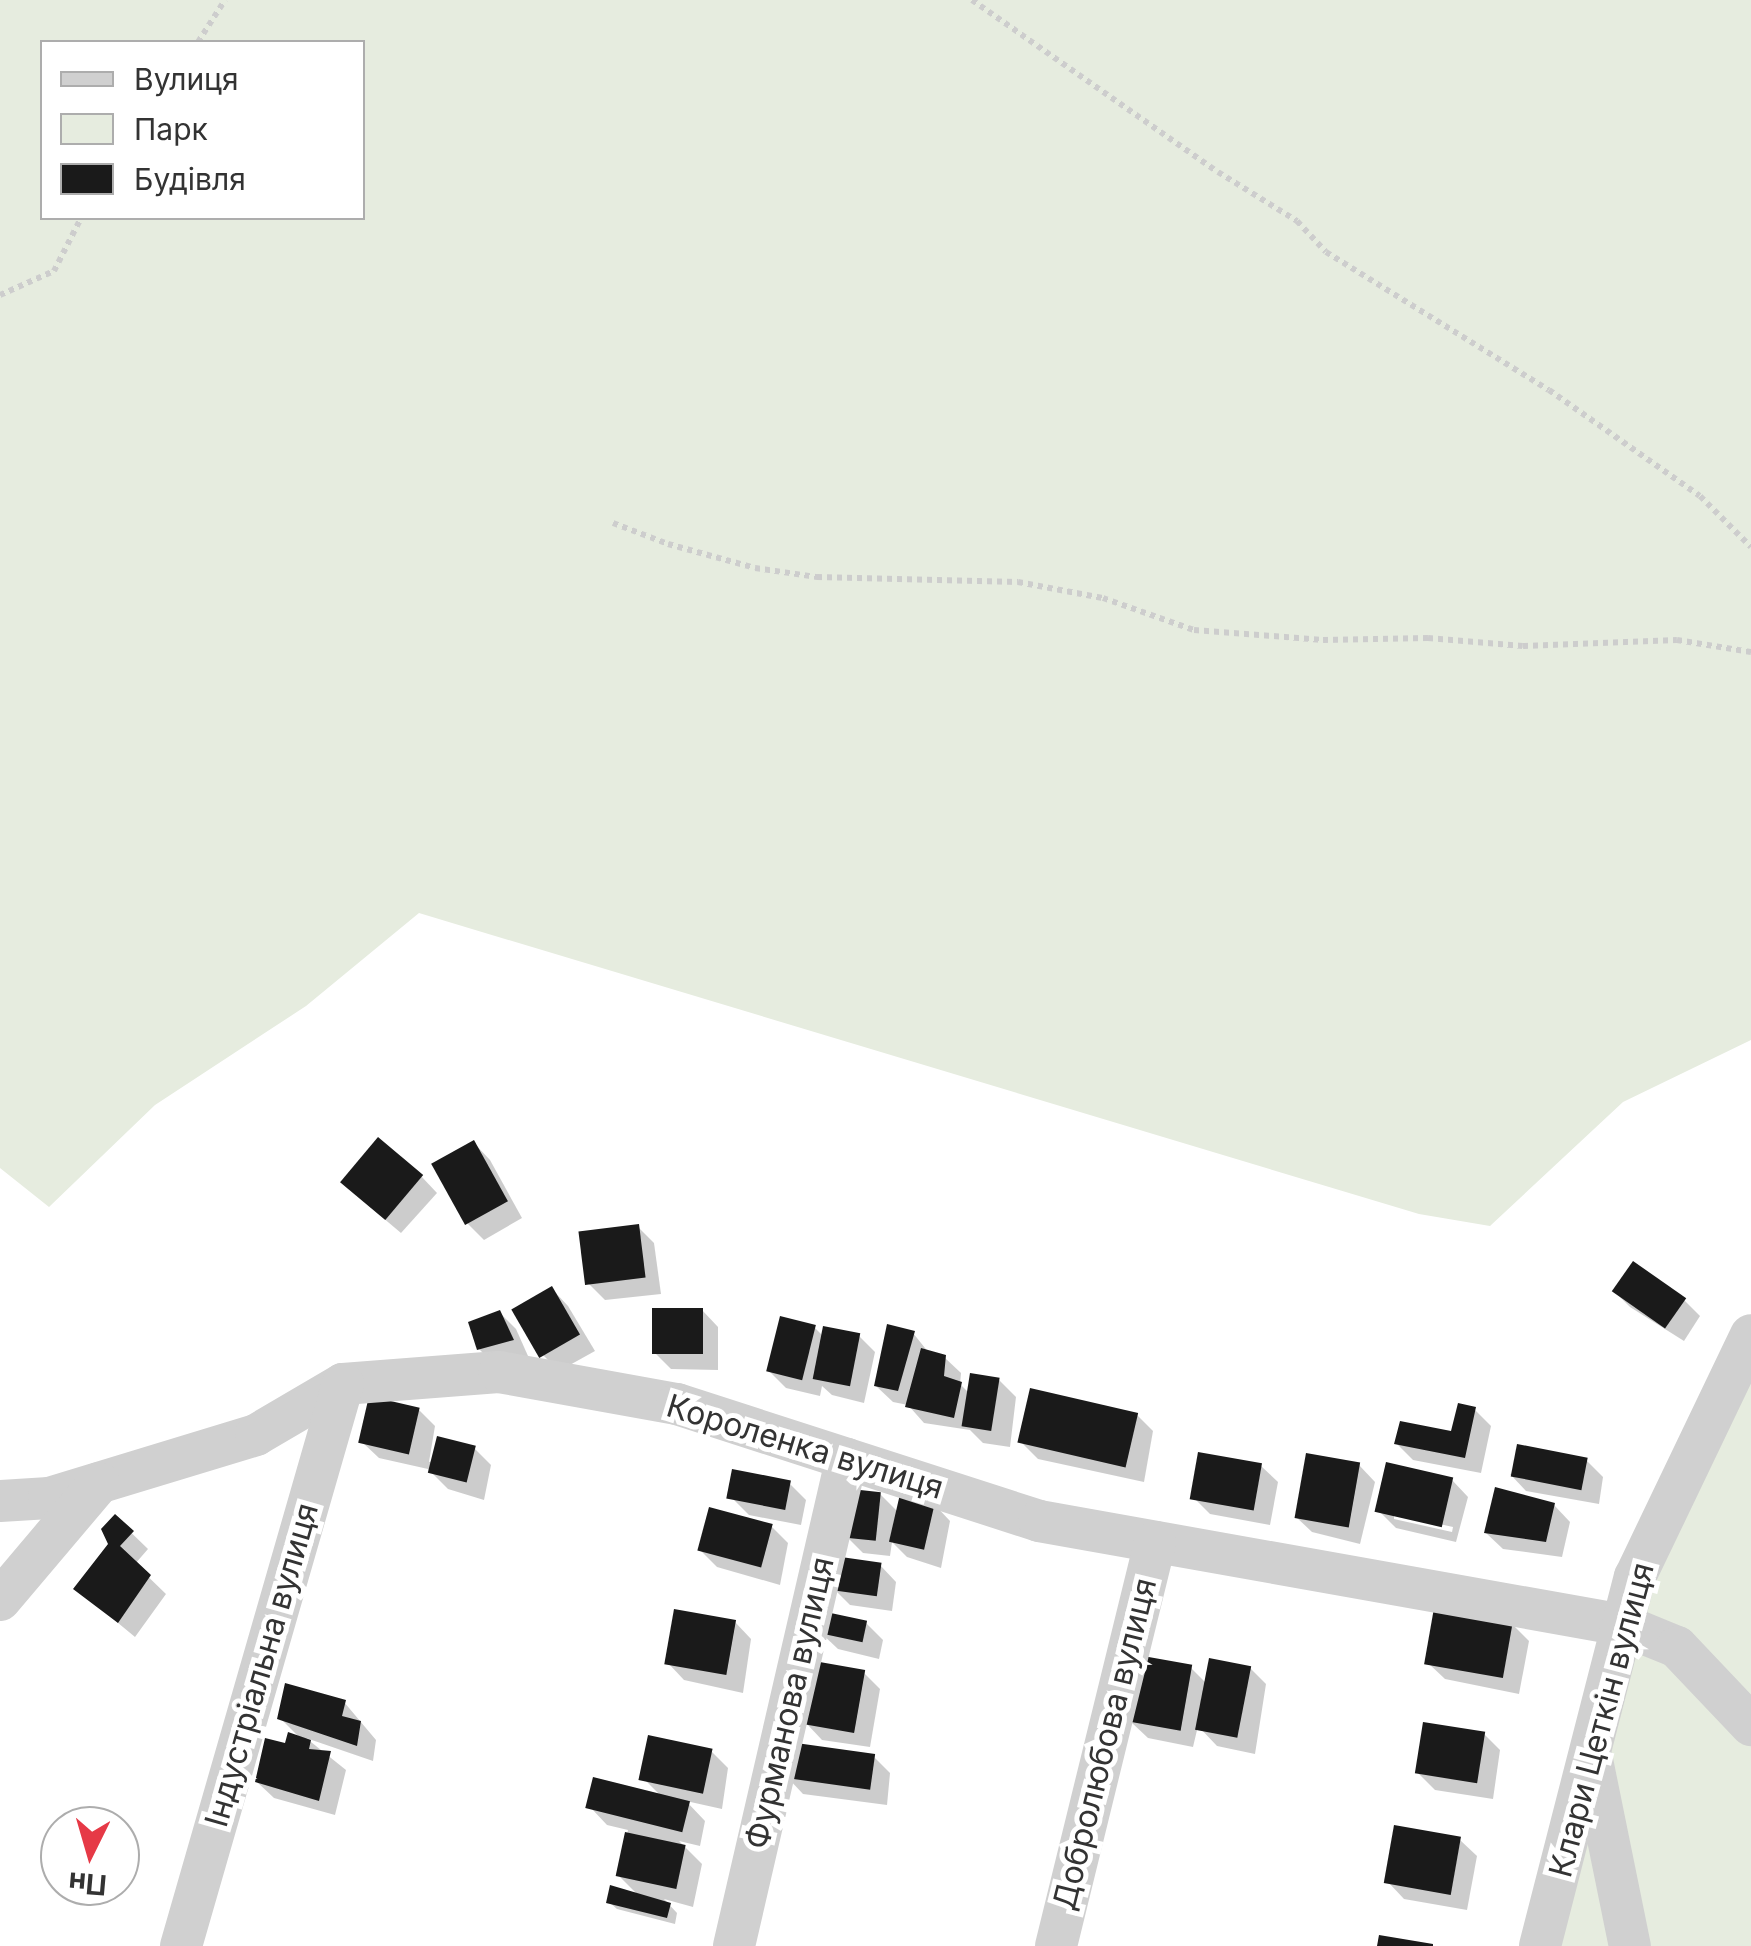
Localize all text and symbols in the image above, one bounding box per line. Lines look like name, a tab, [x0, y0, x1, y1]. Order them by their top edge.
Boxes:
legend	[40, 40, 365, 220]
text: Вулиця	[134, 61, 239, 97]
text: Парк	[134, 111, 208, 147]
text: Будівля	[134, 161, 246, 197]
street label: Короленка вулиця	[662, 1387, 948, 1507]
street label: Індустріальна вулиця	[197, 1499, 327, 1831]
street label: Фурманова вулиця	[738, 1553, 842, 1853]
street label: Клари Цеткін вулиця	[1541, 1558, 1663, 1882]
street label: Добролюбова вулиця	[1045, 1574, 1165, 1914]
north arrow	[40, 1806, 140, 1906]
text: Пн	[67, 1865, 108, 1903]

